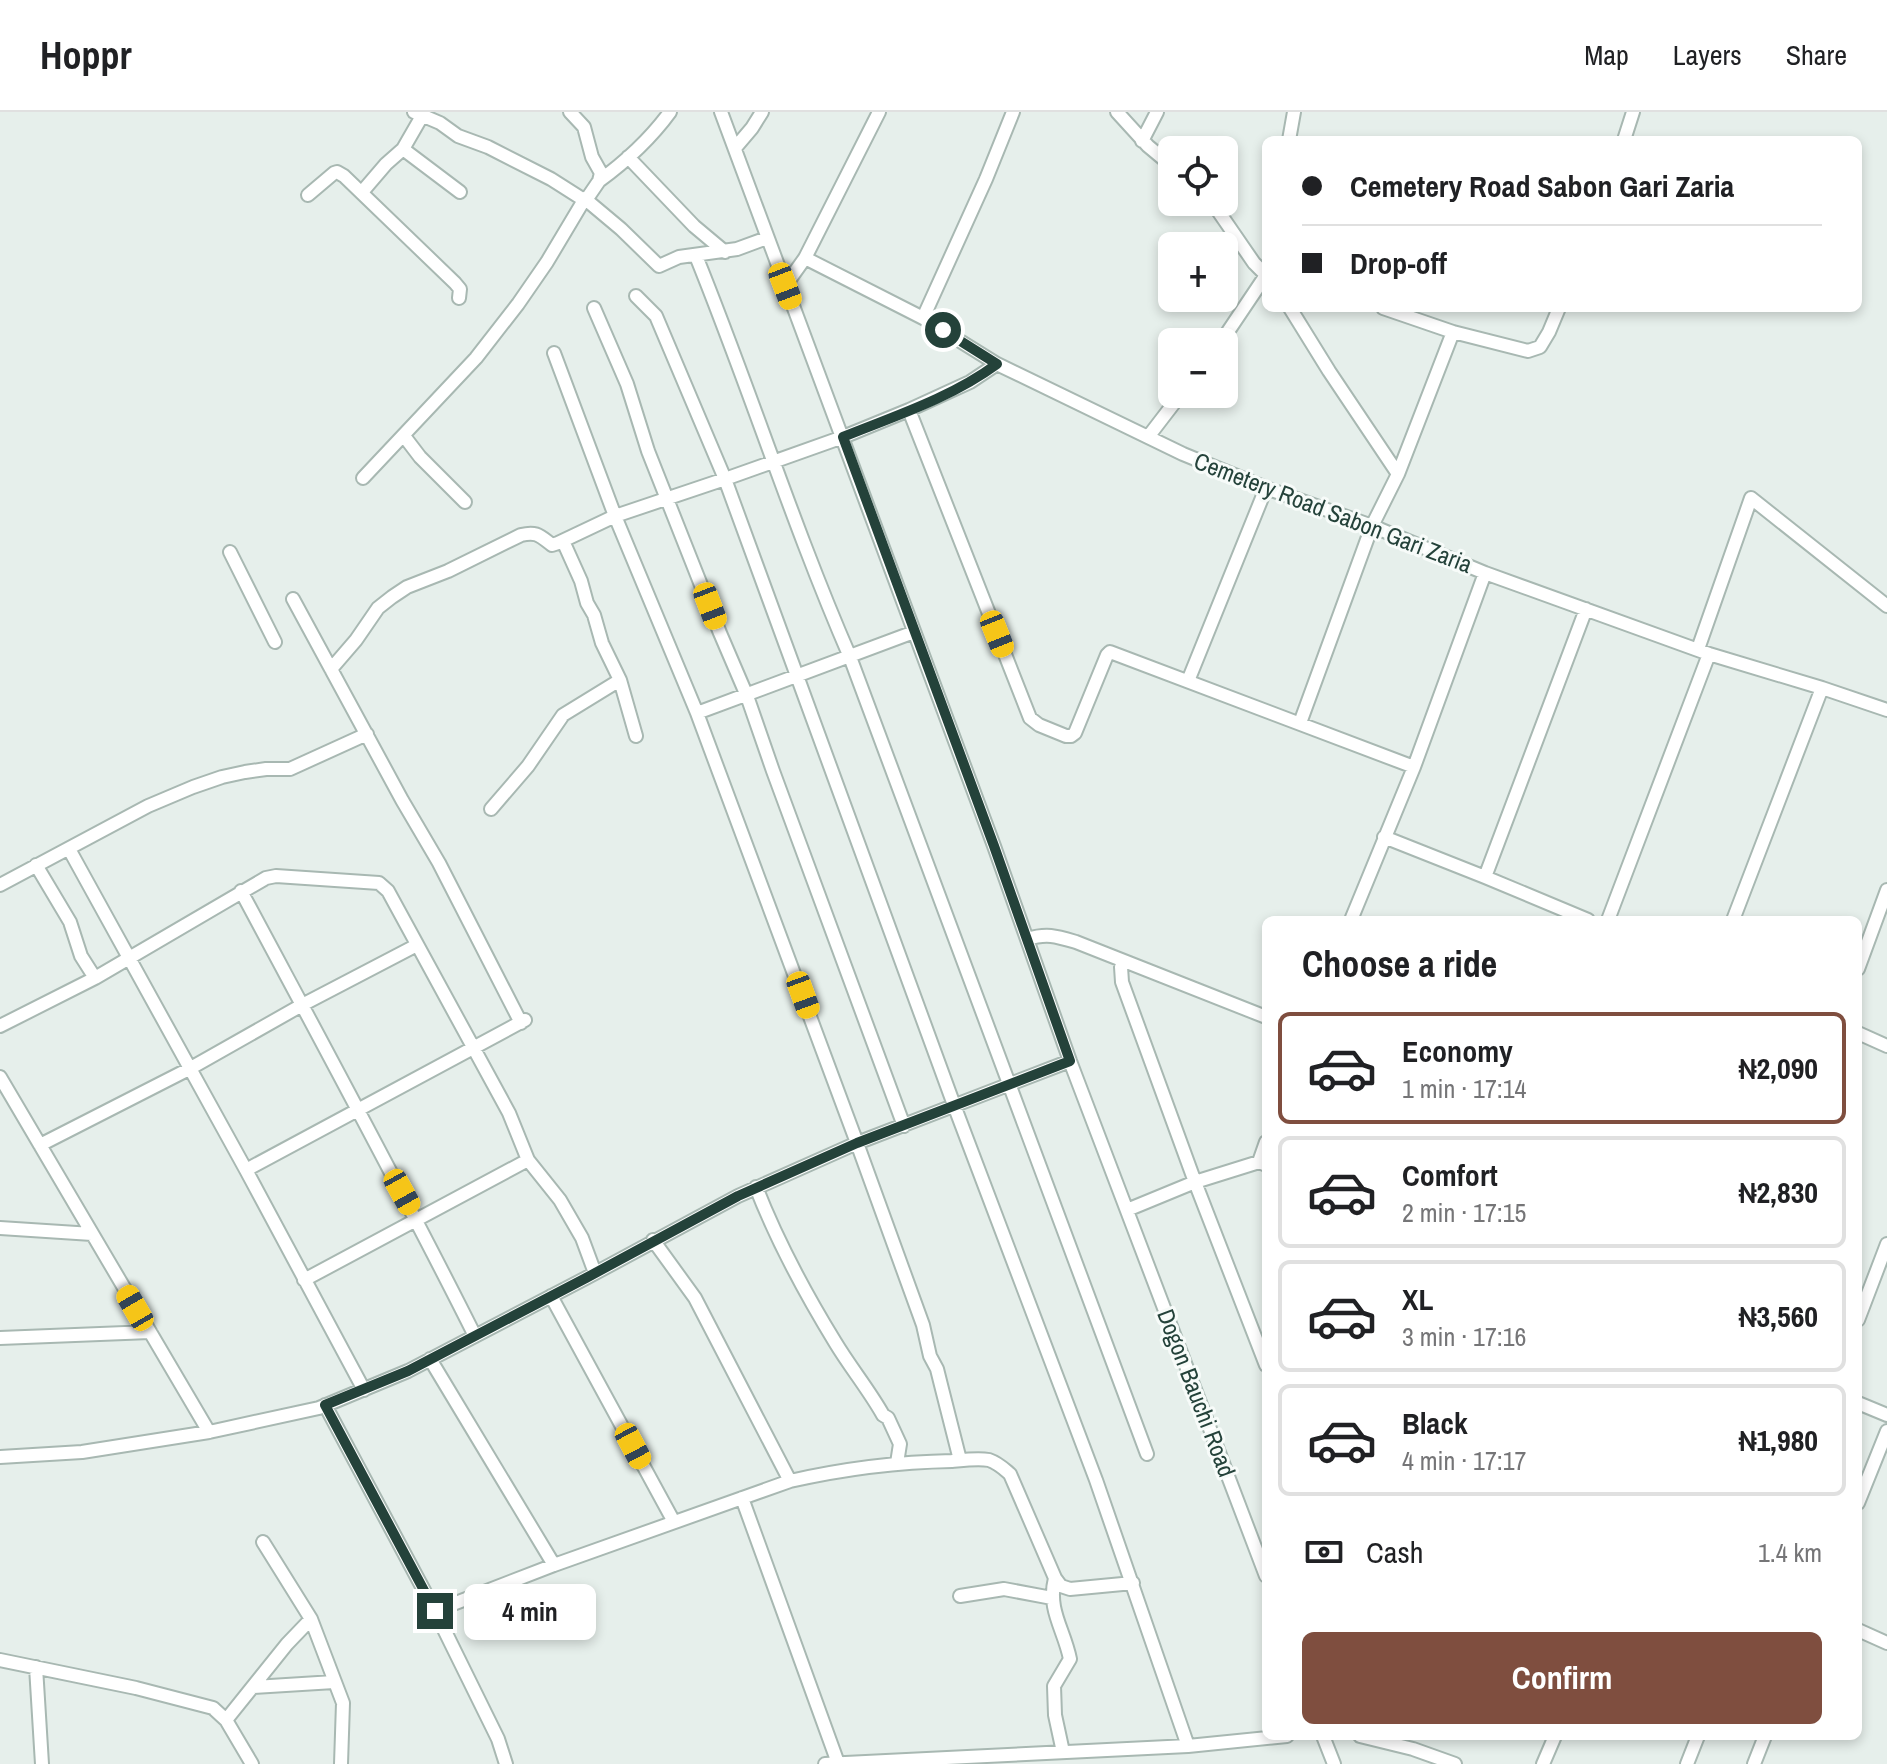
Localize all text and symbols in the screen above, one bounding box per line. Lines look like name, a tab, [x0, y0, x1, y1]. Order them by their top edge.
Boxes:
text: Hoppr	[40, 30, 132, 81]
text: Map	[1584, 36, 1629, 74]
text: Layers	[1673, 36, 1742, 74]
text: Share	[1786, 36, 1847, 74]
map controls	[1158, 136, 1238, 408]
button: locate	[1158, 136, 1238, 216]
text: Cemetery Road Sabon Gari Zaria	[1350, 166, 1734, 206]
button: +	[1158, 232, 1238, 312]
text: Drop-off	[1350, 243, 1447, 283]
car	[765, 259, 805, 313]
route start	[925, 312, 961, 348]
button: −	[1158, 328, 1238, 408]
street label: Cemetery Road Sabon Gari Zaria	[1190, 444, 1477, 580]
car	[690, 579, 730, 633]
car	[977, 607, 1017, 661]
text: Choose a ride	[1302, 940, 1497, 988]
car	[784, 968, 822, 1022]
text: Economy	[1402, 1031, 1513, 1071]
icon: car	[1306, 1032, 1378, 1104]
text: ₦2,090	[1739, 1048, 1818, 1088]
text: 1 min · 17:14	[1402, 1071, 1526, 1106]
text: Comfort	[1402, 1155, 1498, 1195]
icon: car	[1306, 1156, 1378, 1228]
car	[380, 1165, 424, 1219]
text: ₦2,830	[1739, 1172, 1818, 1212]
text: 2 min · 17:15	[1402, 1195, 1526, 1230]
text: XL	[1402, 1279, 1433, 1319]
icon: car	[1306, 1280, 1378, 1352]
car	[113, 1281, 157, 1335]
text: ₦3,560	[1739, 1296, 1818, 1336]
street label: Dogon Bauchi Road	[1150, 1304, 1244, 1481]
text: 3 min · 17:16	[1402, 1319, 1526, 1354]
text: Black	[1402, 1403, 1468, 1443]
icon: car	[1306, 1404, 1378, 1476]
car	[611, 1419, 655, 1473]
text: ₦1,980	[1739, 1420, 1818, 1460]
text: 4 min · 17:17	[1402, 1443, 1526, 1478]
icon: cash	[1302, 1530, 1346, 1574]
text: Cash	[1366, 1532, 1423, 1572]
text: 1.4 km	[1758, 1535, 1822, 1570]
callout: 4 min	[463, 1583, 595, 1639]
route end	[417, 1593, 453, 1629]
text: 4 min	[502, 1594, 558, 1629]
button: Confirm	[1302, 1632, 1822, 1724]

